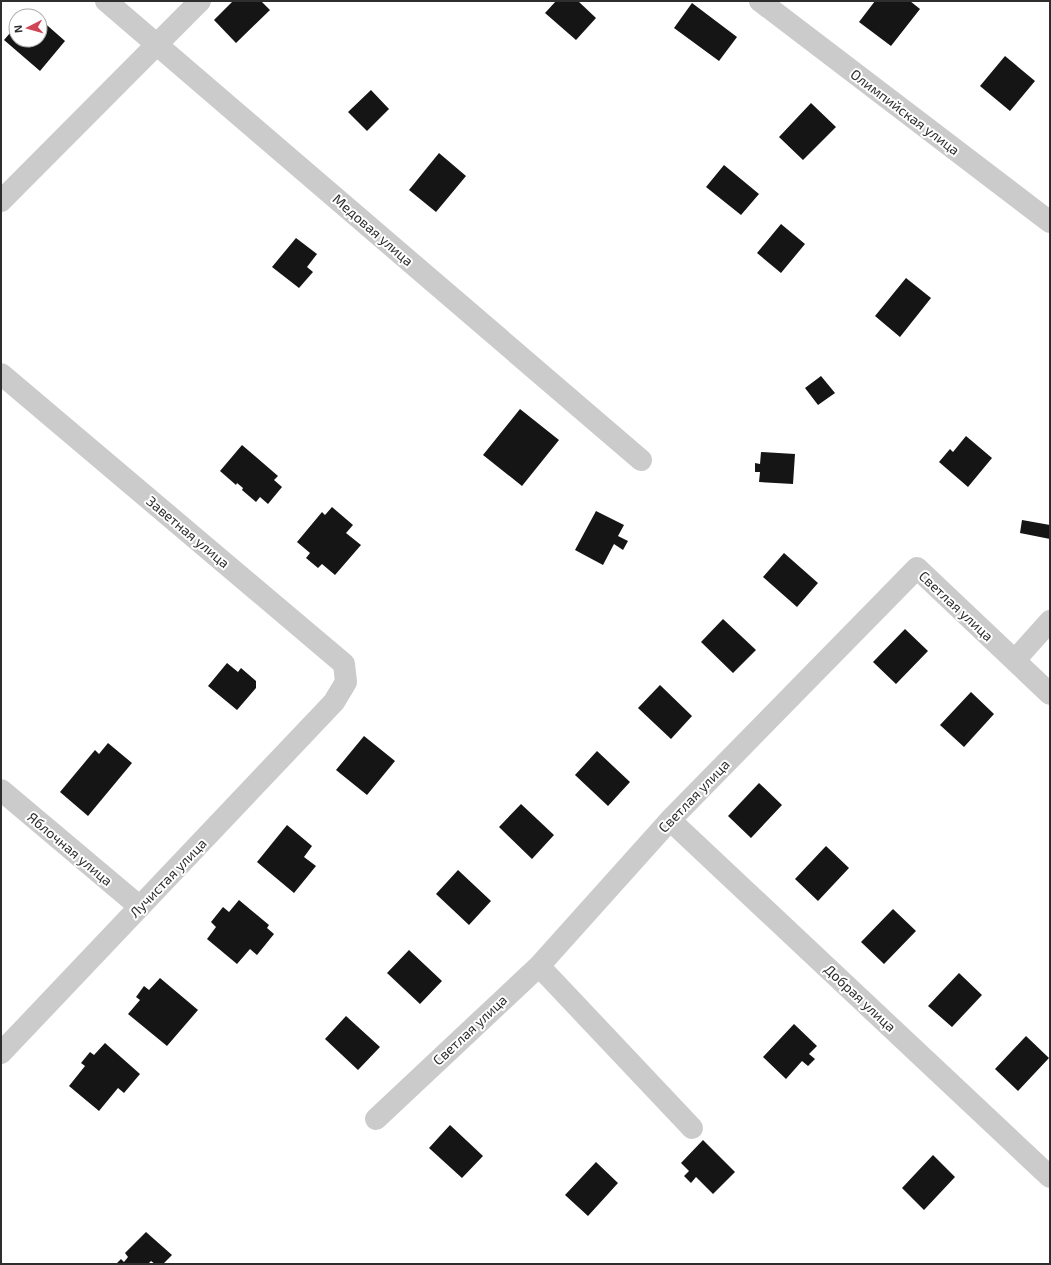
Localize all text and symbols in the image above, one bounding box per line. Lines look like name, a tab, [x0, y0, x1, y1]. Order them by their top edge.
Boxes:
north arrow	[8, 8, 48, 48]
text: N	[11, 24, 24, 34]
street label: Олимпийская улица	[847, 65, 963, 158]
street label: Медовая улица	[330, 190, 417, 269]
street label: Заветная улица	[143, 492, 233, 571]
street label: Светлая улица	[916, 567, 997, 644]
street label: Светлая улица	[654, 755, 733, 836]
street label: Яблочная улица	[24, 808, 116, 889]
street label: Лучистая улица	[126, 835, 210, 921]
street label: Добрая улица	[821, 960, 900, 1035]
street label: Светлая улица	[429, 991, 510, 1068]

